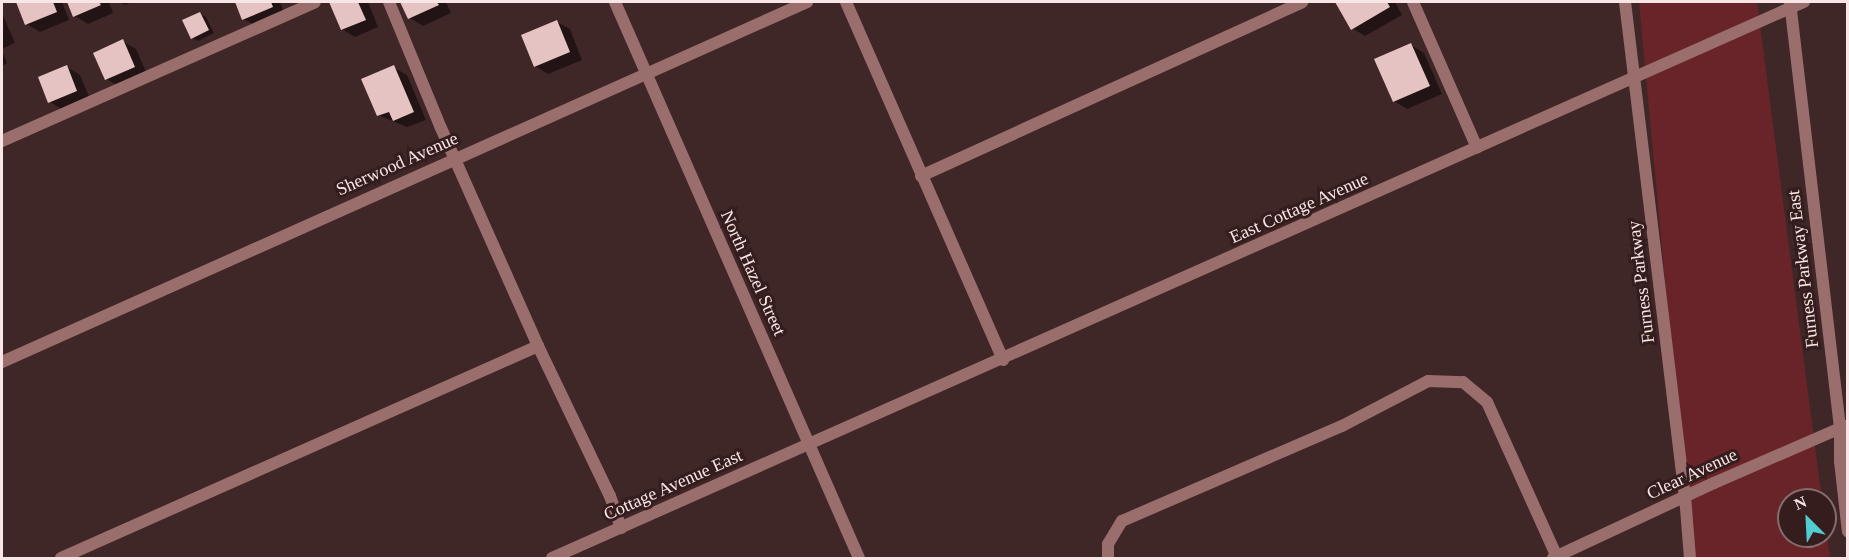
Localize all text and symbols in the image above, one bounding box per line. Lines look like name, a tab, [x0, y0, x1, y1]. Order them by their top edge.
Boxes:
street label: Sherwood Avenue	[332, 127, 462, 201]
street label: East Cottage Avenue	[1226, 168, 1372, 248]
street label: Furness Parkway East	[1783, 189, 1823, 349]
street label: North Hazel Street	[716, 207, 790, 339]
street label: Furness Parkway	[1623, 219, 1659, 345]
street label: Clear Avenue	[1643, 443, 1741, 505]
street label: Cottage Avenue East	[600, 445, 746, 525]
north arrow	[1777, 488, 1837, 548]
text: N	[1792, 493, 1809, 513]

